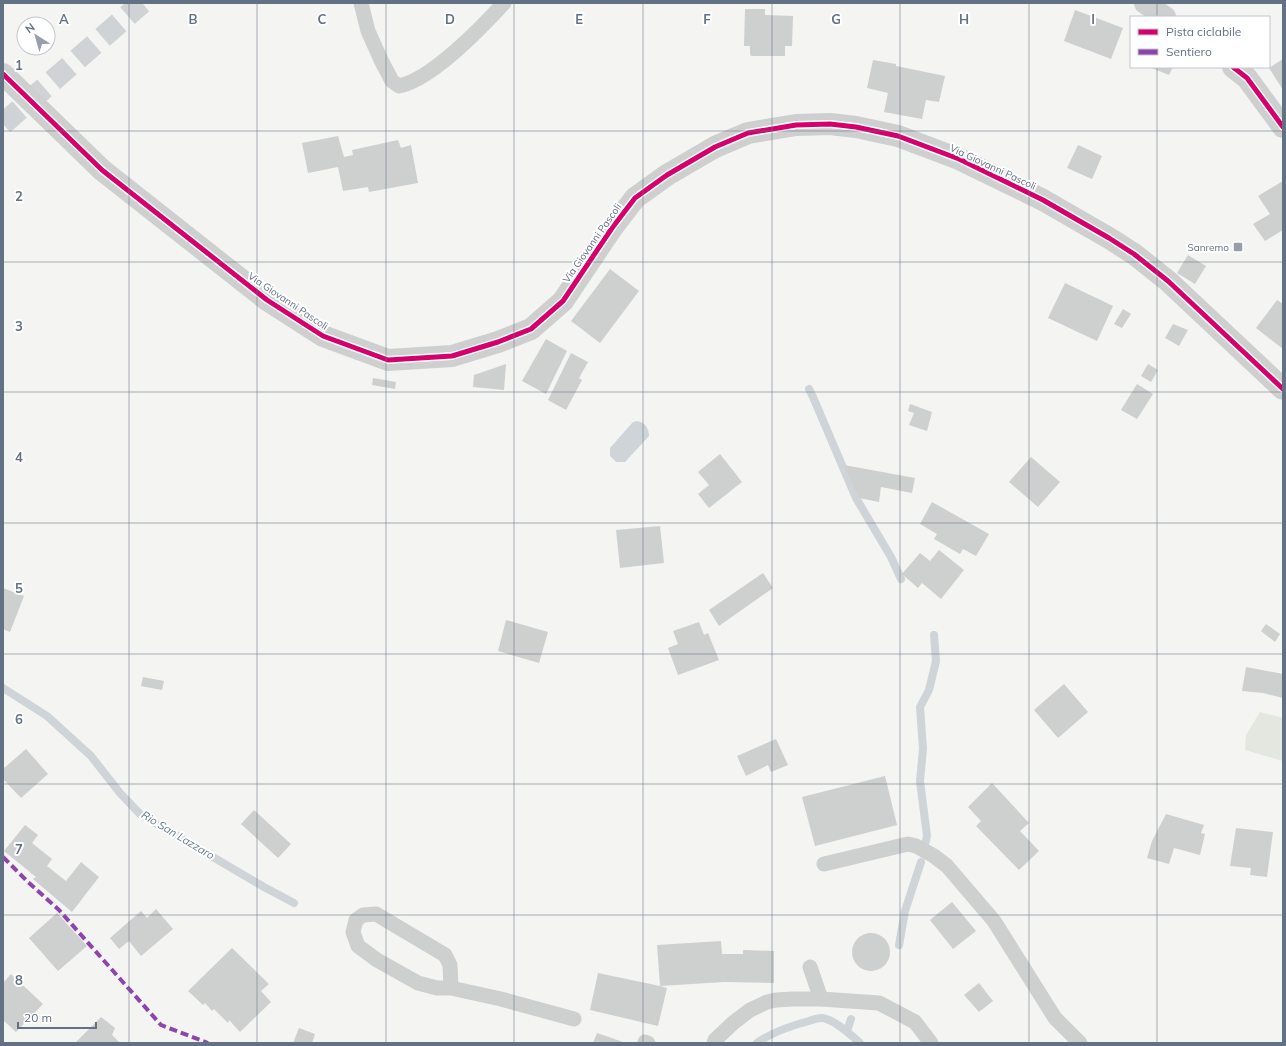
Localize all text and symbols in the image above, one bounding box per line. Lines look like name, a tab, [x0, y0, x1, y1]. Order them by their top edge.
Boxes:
text: A	[59, 11, 69, 27]
text: B	[189, 11, 198, 27]
text: C	[318, 11, 327, 27]
text: D	[445, 11, 455, 27]
text: E	[575, 11, 583, 27]
text: F	[703, 11, 711, 27]
text: G	[831, 11, 841, 27]
text: H	[959, 11, 969, 27]
text: I	[1091, 11, 1095, 27]
north arrow	[16, 16, 56, 56]
legend	[1130, 16, 1270, 68]
text: N	[22, 20, 38, 36]
text: Pista ciclabile	[1166, 24, 1241, 39]
text: Sentiero	[1166, 44, 1212, 59]
text: 1	[15, 57, 23, 73]
street label: Via Giovanni Pascoli	[948, 141, 1038, 193]
text: 2	[15, 188, 23, 204]
street label: Via Giovanni Pascoli	[560, 201, 624, 285]
place label: Sanremo	[1187, 241, 1229, 254]
marker: Sanremo	[1232, 241, 1244, 253]
street label: Via Giovanni Pascoli	[245, 269, 331, 333]
text: 3	[15, 318, 23, 334]
text: 4	[15, 449, 23, 465]
text: 5	[15, 580, 23, 596]
text: 6	[15, 711, 23, 727]
water label: Rio San Lazzaro	[139, 808, 217, 862]
text: 7	[15, 841, 23, 857]
text: 8	[15, 972, 23, 988]
scale bar	[18, 1004, 96, 1030]
text: 20 m	[24, 1010, 52, 1025]

